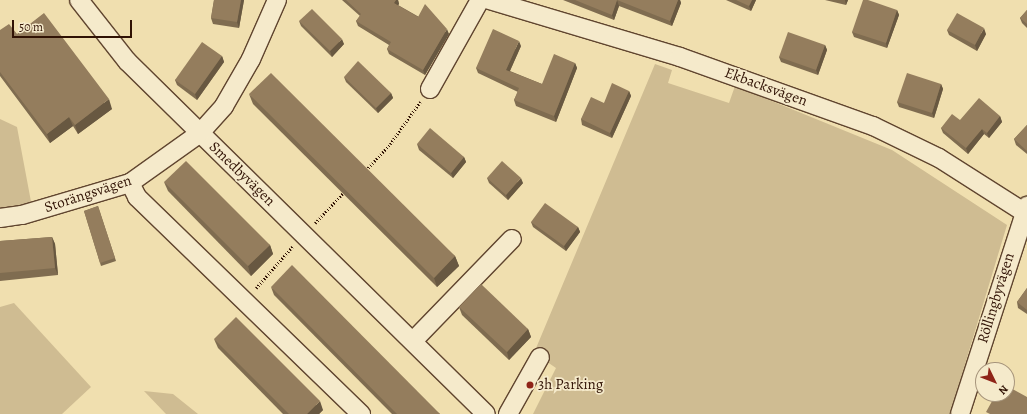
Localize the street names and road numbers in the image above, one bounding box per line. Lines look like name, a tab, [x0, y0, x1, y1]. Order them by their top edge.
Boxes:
street label: Ekbacksvägen	[722, 64, 810, 110]
street label: Smedbyvägen	[205, 138, 279, 210]
street label: Storängsvägen	[42, 171, 134, 217]
street label: Röllingbyvägen	[974, 251, 1018, 345]

